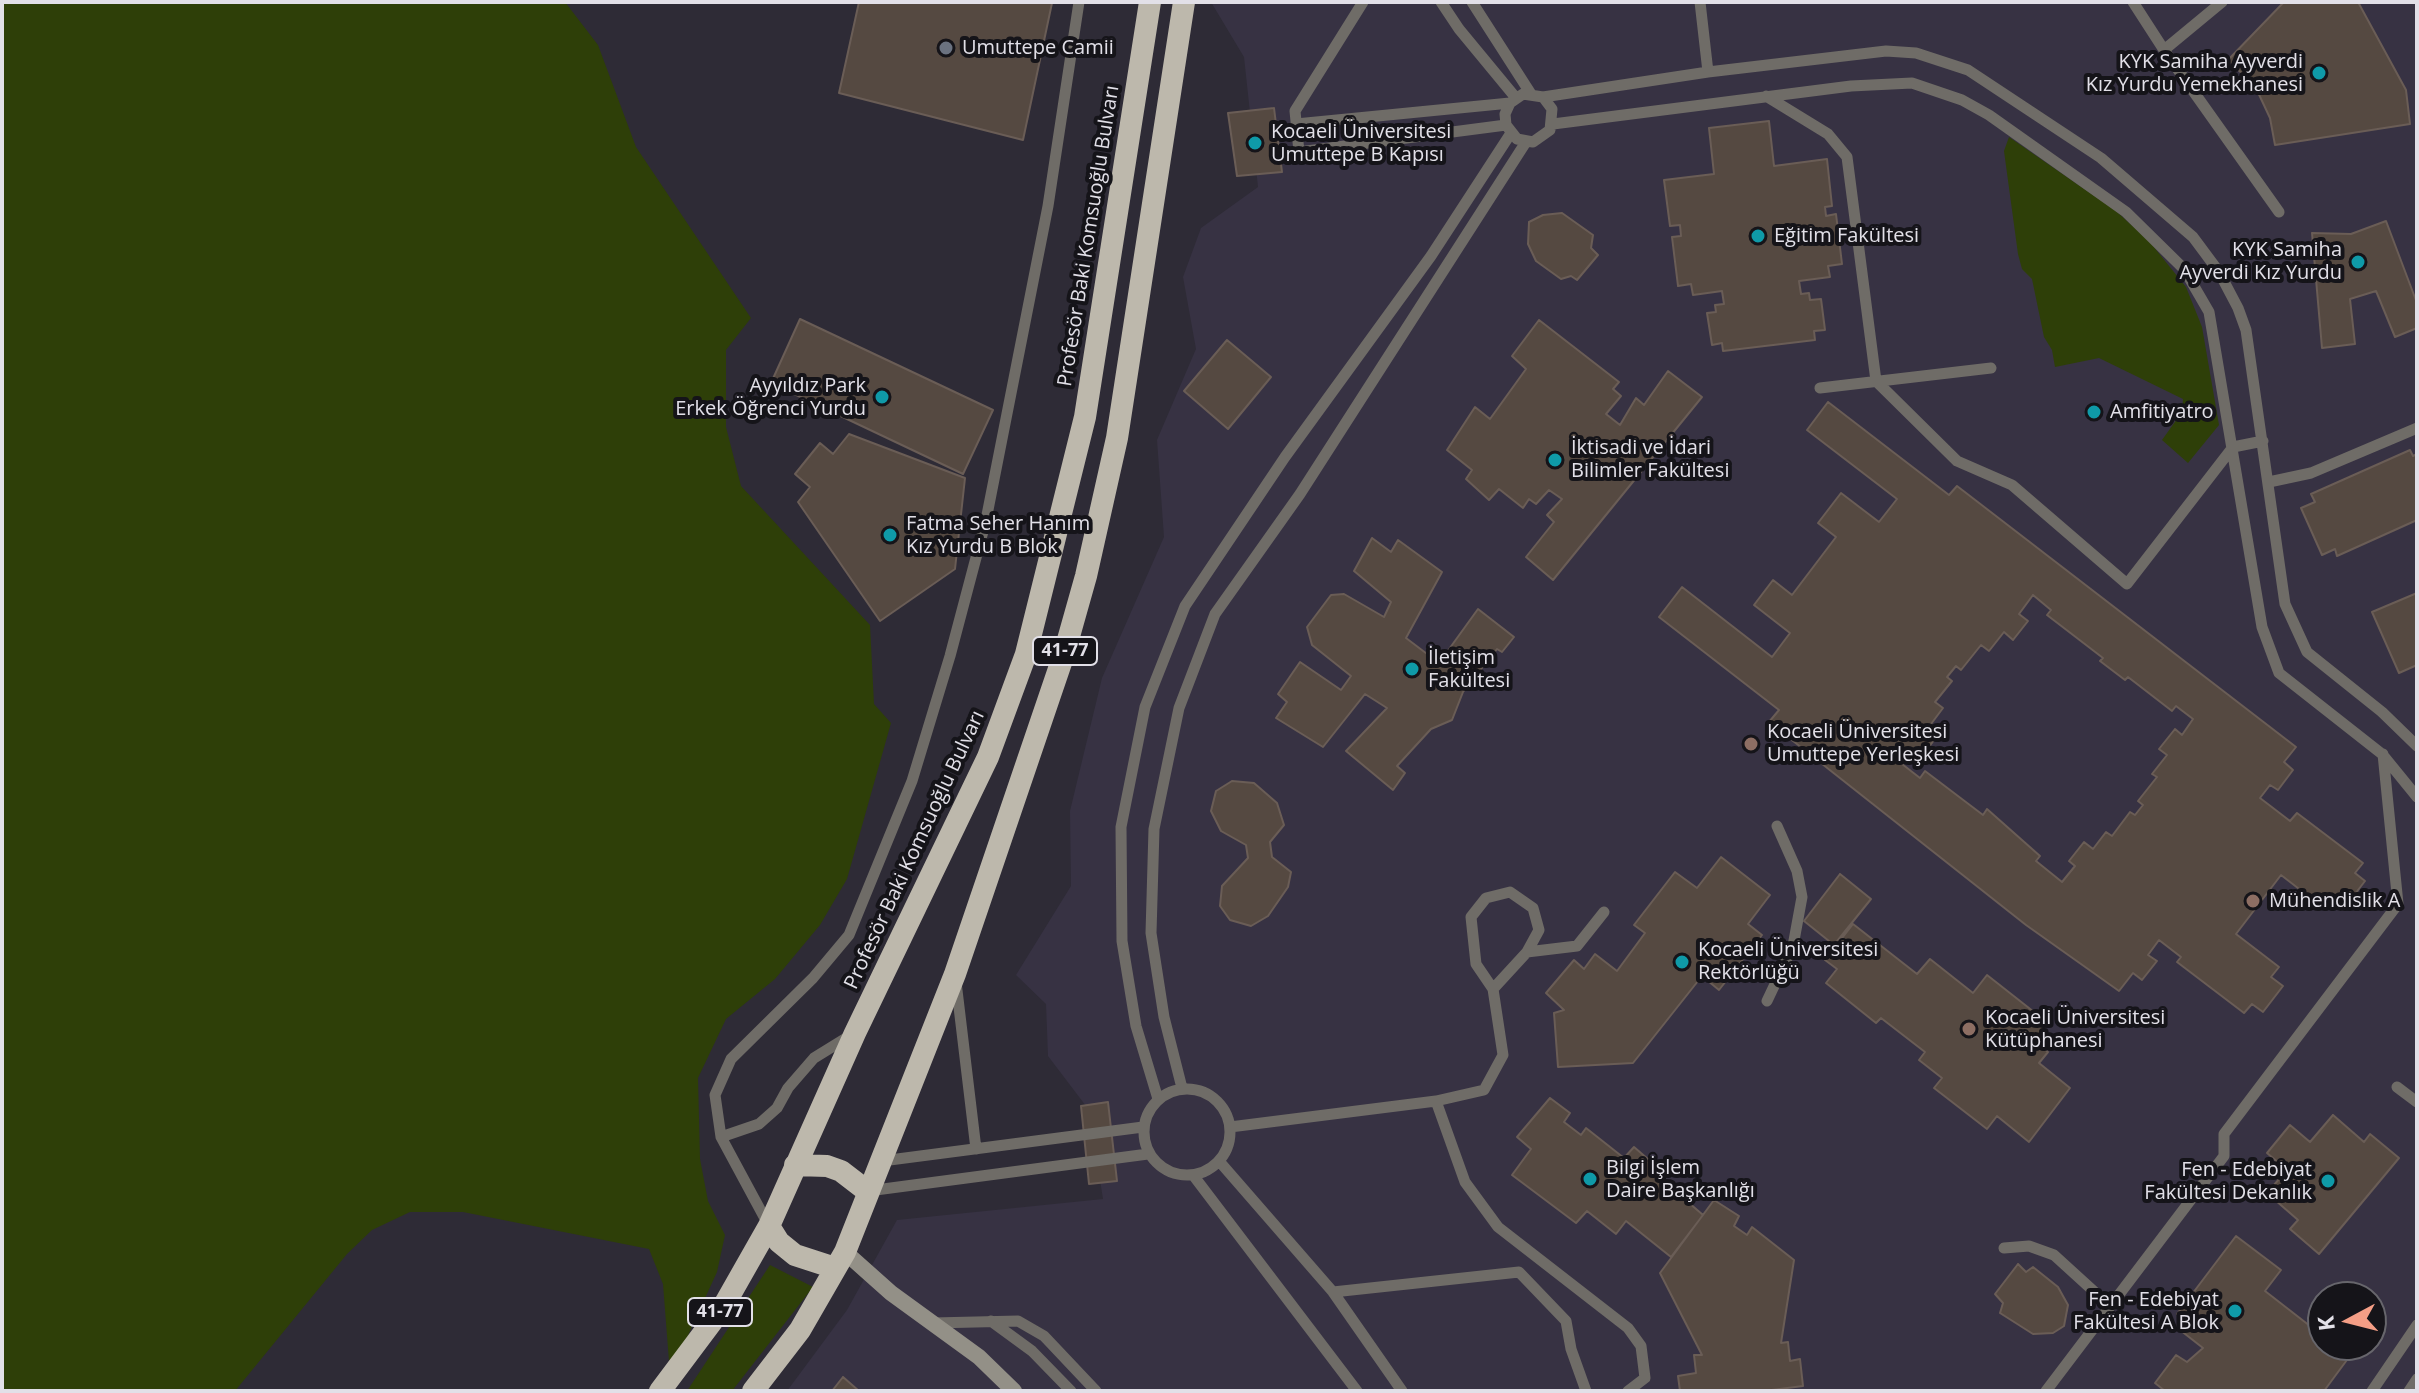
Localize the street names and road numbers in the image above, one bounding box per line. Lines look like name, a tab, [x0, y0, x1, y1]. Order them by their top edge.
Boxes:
street label: Profesör Baki Komsuoğlu Bulvarı	[1053, 84, 1125, 388]
road number: 41-77	[1033, 637, 1097, 665]
street label: Profesör Baki Komsuoğlu Bulvarı	[840, 707, 990, 993]
road number: 41-77	[688, 1298, 752, 1326]

